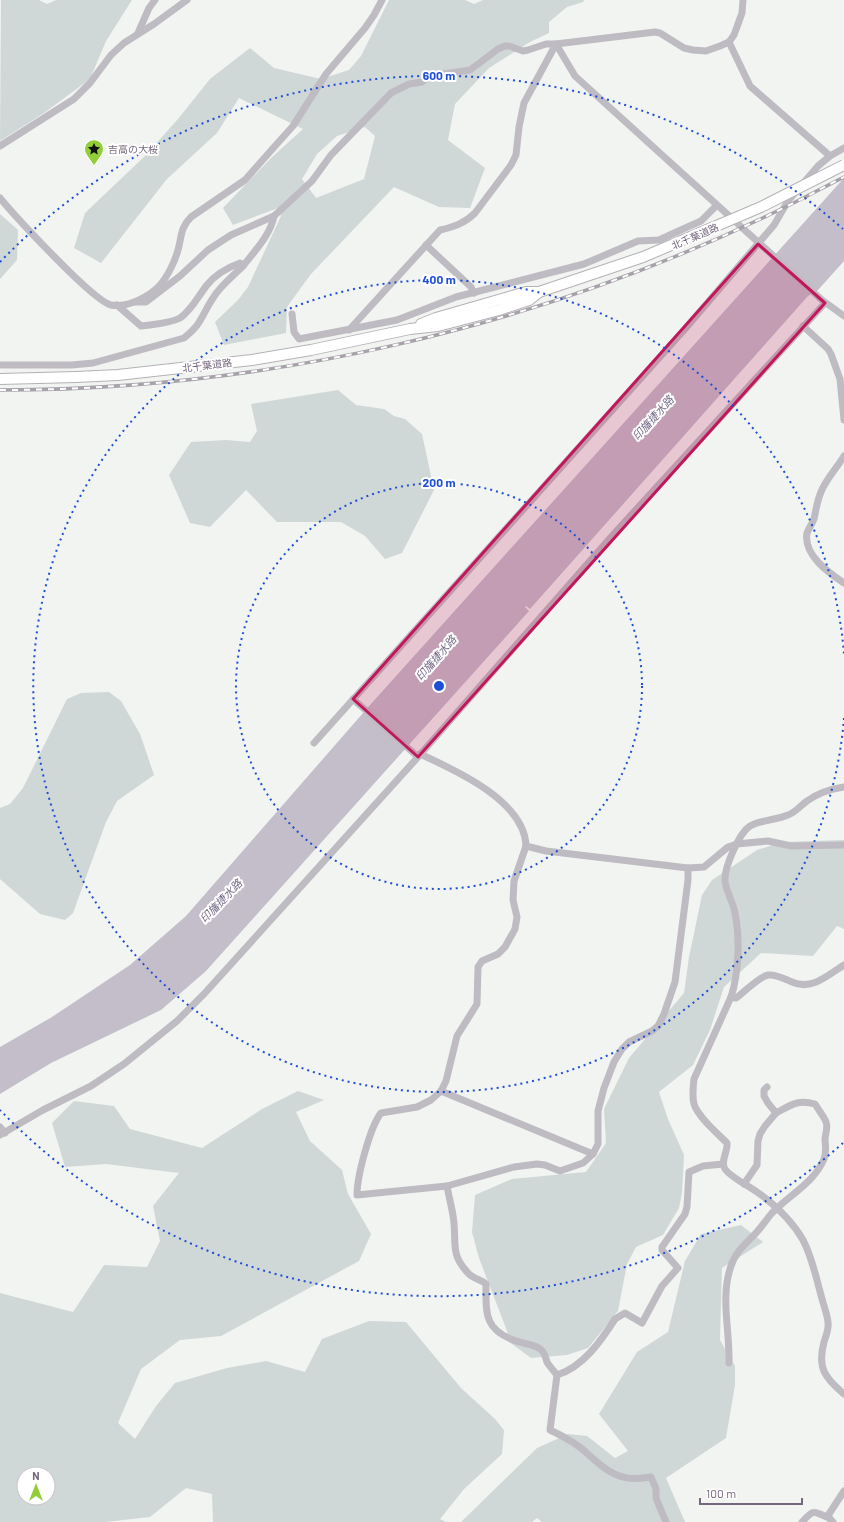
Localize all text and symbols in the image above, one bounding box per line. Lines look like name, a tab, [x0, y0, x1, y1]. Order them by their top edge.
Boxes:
text: 600 m	[423, 68, 455, 82]
place icon: 吉高の大桜	[83, 138, 105, 166]
place label: 吉高の大桜	[108, 143, 158, 155]
street label: 北千葉道路	[670, 221, 720, 251]
text: 400 m	[422, 272, 456, 286]
street label: 北千葉道路	[181, 356, 233, 374]
water label: 印旛捷水路	[629, 392, 677, 442]
text: 200 m	[423, 475, 455, 489]
water label: 印旛捷水路	[413, 632, 459, 683]
centre of rings	[432, 679, 446, 693]
water label: 印旛捷水路	[197, 876, 245, 925]
north arrow	[16, 1466, 56, 1506]
text: N	[32, 1469, 40, 1482]
scale bar	[700, 1480, 802, 1506]
text: 100 m	[706, 1486, 736, 1500]

